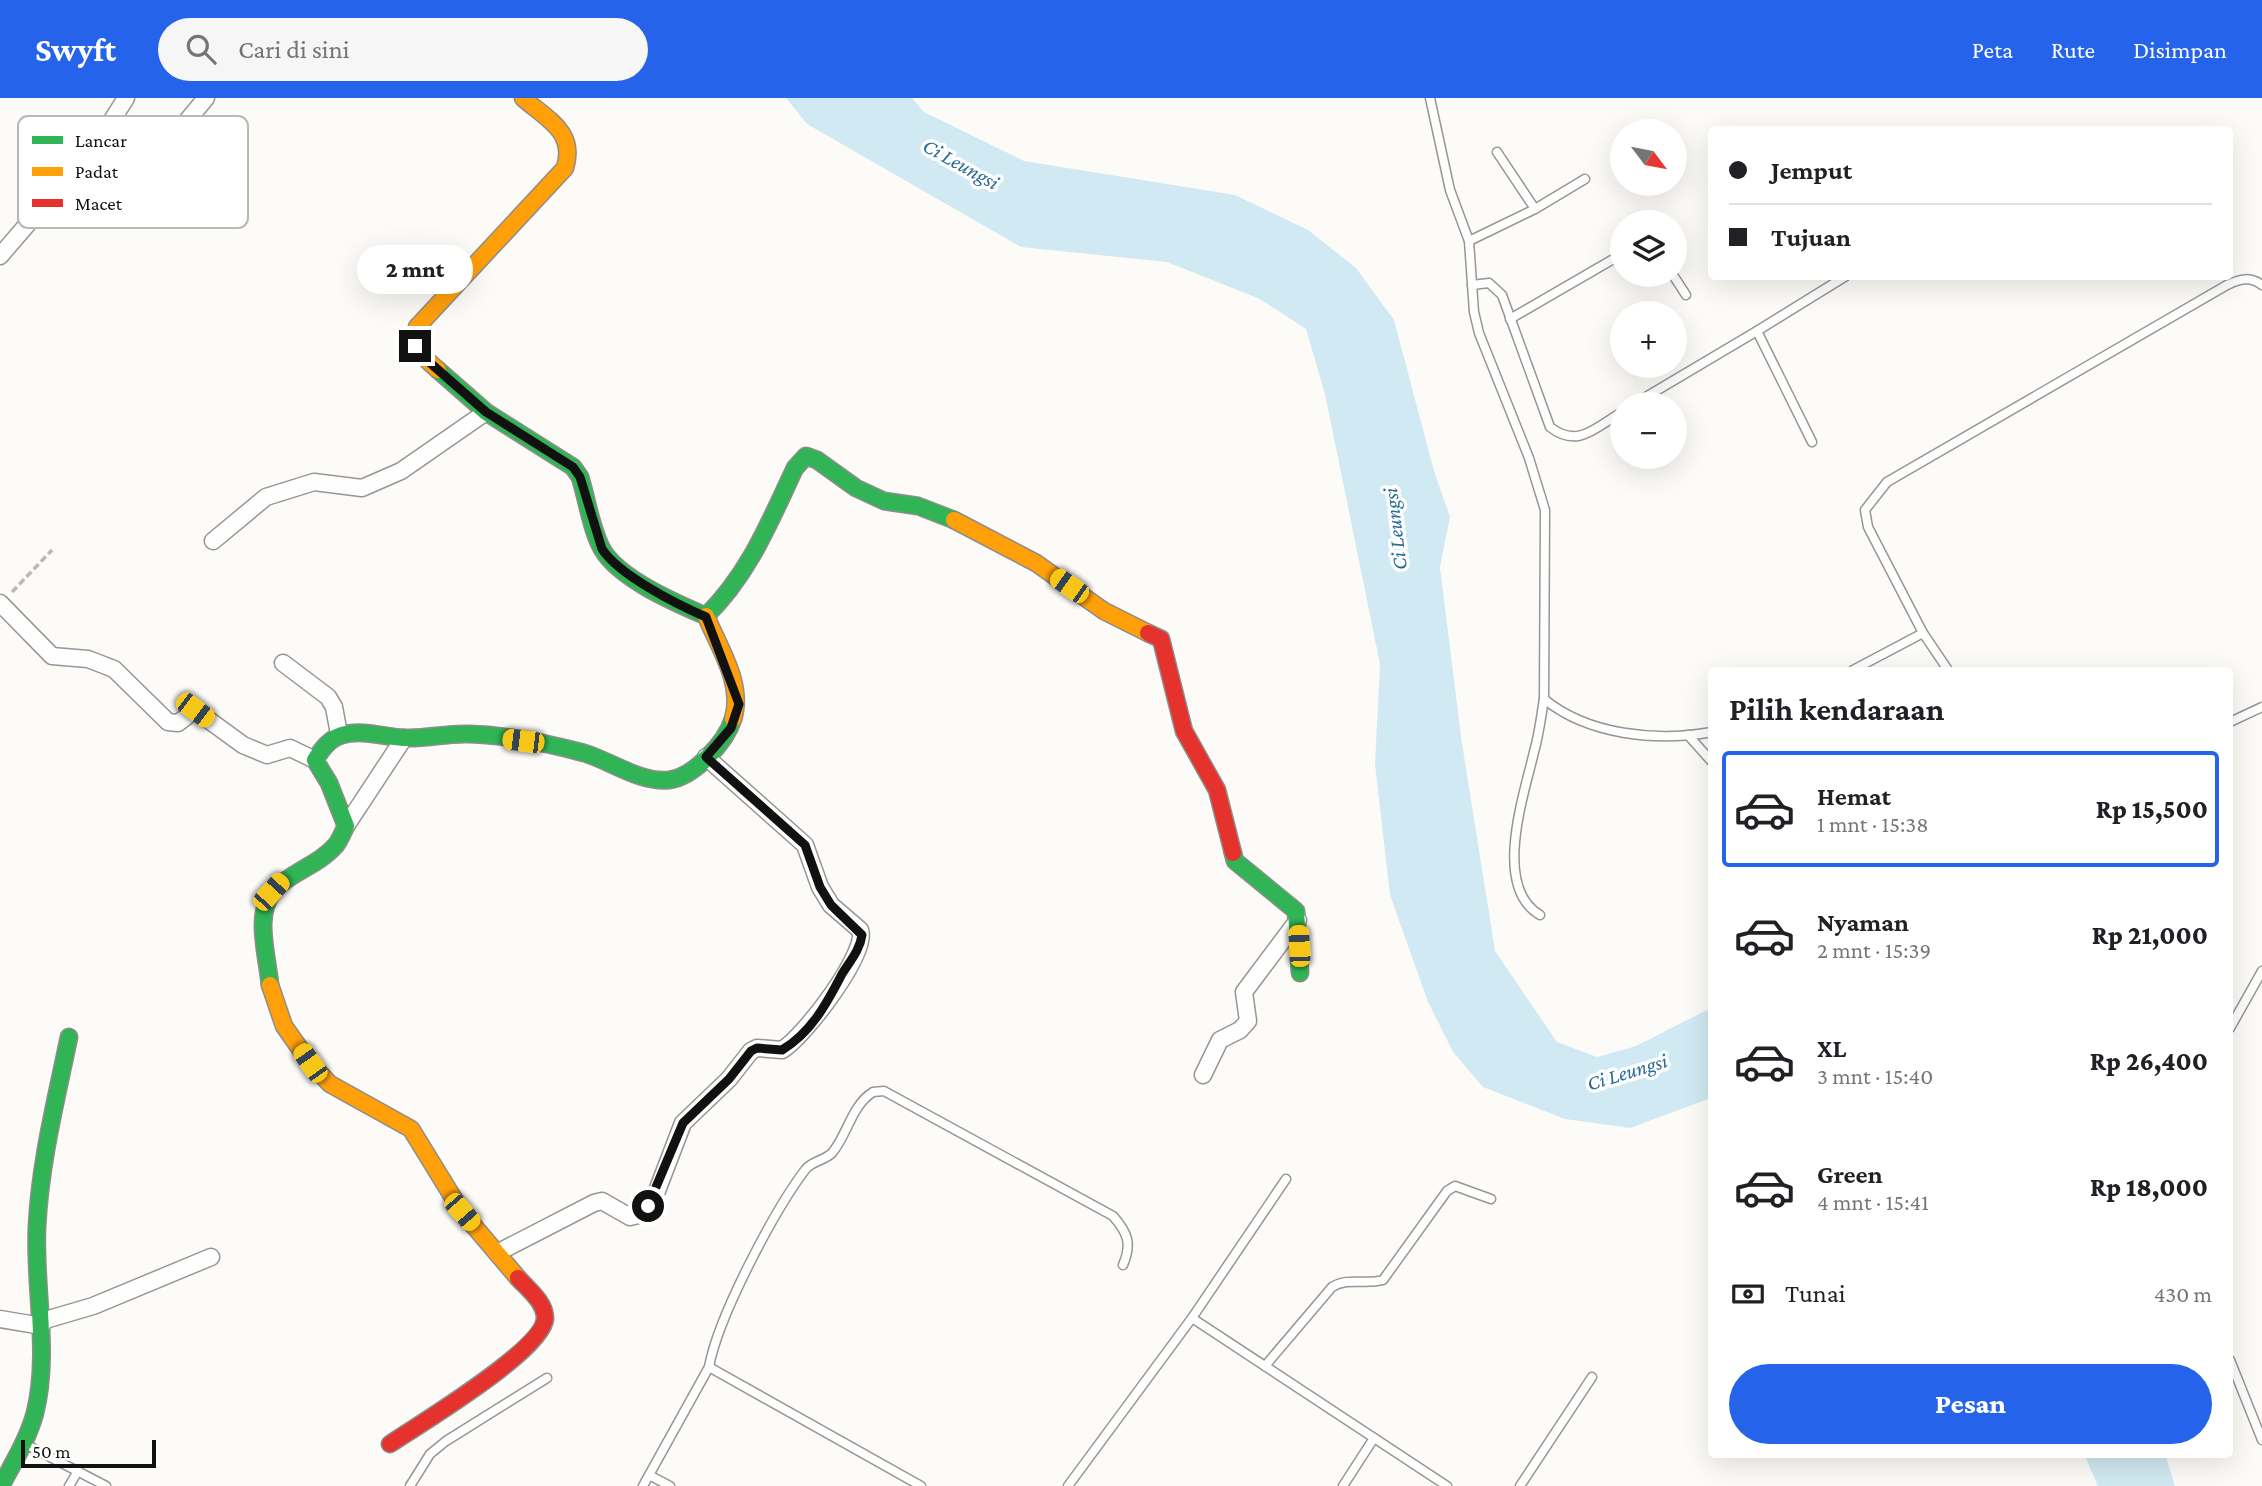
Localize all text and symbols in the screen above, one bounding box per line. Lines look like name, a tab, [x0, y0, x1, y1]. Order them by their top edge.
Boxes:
search box	[158, 18, 648, 81]
icon: search	[182, 30, 220, 68]
text: Swyft	[35, 31, 116, 68]
text: Cari di sini	[238, 35, 349, 64]
text: Peta	[1972, 36, 2013, 63]
text: Rute	[2051, 36, 2095, 63]
text: Disimpan	[2133, 36, 2227, 63]
legend	[18, 116, 248, 228]
north arrow	[1610, 119, 1687, 196]
map controls	[1610, 119, 1687, 469]
text: Lancar	[75, 130, 127, 151]
water label: Ci Leungsi	[919, 133, 1003, 195]
text: Jemput	[1771, 156, 1852, 185]
text: Padat	[75, 161, 119, 182]
text: Macet	[75, 193, 123, 214]
button: layers	[1610, 210, 1687, 287]
text: Tujuan	[1771, 223, 1851, 252]
callout: 2 mnt	[357, 244, 473, 294]
text: 2 mnt	[386, 256, 444, 282]
button: +	[1610, 301, 1687, 378]
route end	[399, 330, 431, 362]
button: −	[1610, 392, 1687, 469]
water label: Ci Leungsi	[1378, 486, 1412, 572]
car	[1046, 565, 1093, 607]
car	[172, 689, 219, 731]
text: Pilih kendaraan	[1729, 691, 1944, 727]
car	[501, 728, 546, 754]
icon: car	[1733, 778, 1796, 841]
text: Hemat	[1817, 782, 1891, 811]
text: Rp 15,500	[2096, 795, 2208, 824]
text: 1 mnt · 15:38	[1817, 811, 1929, 837]
car	[250, 869, 293, 915]
icon: car	[1733, 904, 1796, 967]
text: Nyaman	[1817, 908, 1909, 937]
text: Rp 21,000	[2092, 921, 2208, 950]
car	[1288, 924, 1311, 968]
text: 2 mnt · 15:39	[1817, 937, 1931, 963]
icon: car	[1733, 1030, 1796, 1093]
text: XL	[1817, 1034, 1846, 1063]
car	[290, 1040, 331, 1086]
text: Rp 26,400	[2090, 1047, 2208, 1076]
water label: Ci Leungsi	[1584, 1048, 1670, 1096]
text: 3 mnt · 15:40	[1817, 1063, 1933, 1089]
icon: car	[1733, 1156, 1796, 1219]
text: Green	[1817, 1160, 1883, 1189]
text: Rp 18,000	[2090, 1173, 2208, 1202]
car	[441, 1189, 484, 1235]
text: 4 mnt · 15:41	[1817, 1189, 1929, 1215]
route start	[632, 1190, 664, 1222]
icon: cash	[1729, 1275, 1767, 1313]
text: Tunai	[1785, 1279, 1846, 1308]
text: 430 m	[2154, 1281, 2212, 1307]
button: Pesan	[1729, 1364, 2212, 1444]
scale bar	[21, 1437, 156, 1469]
text: 50 m	[32, 1441, 71, 1462]

